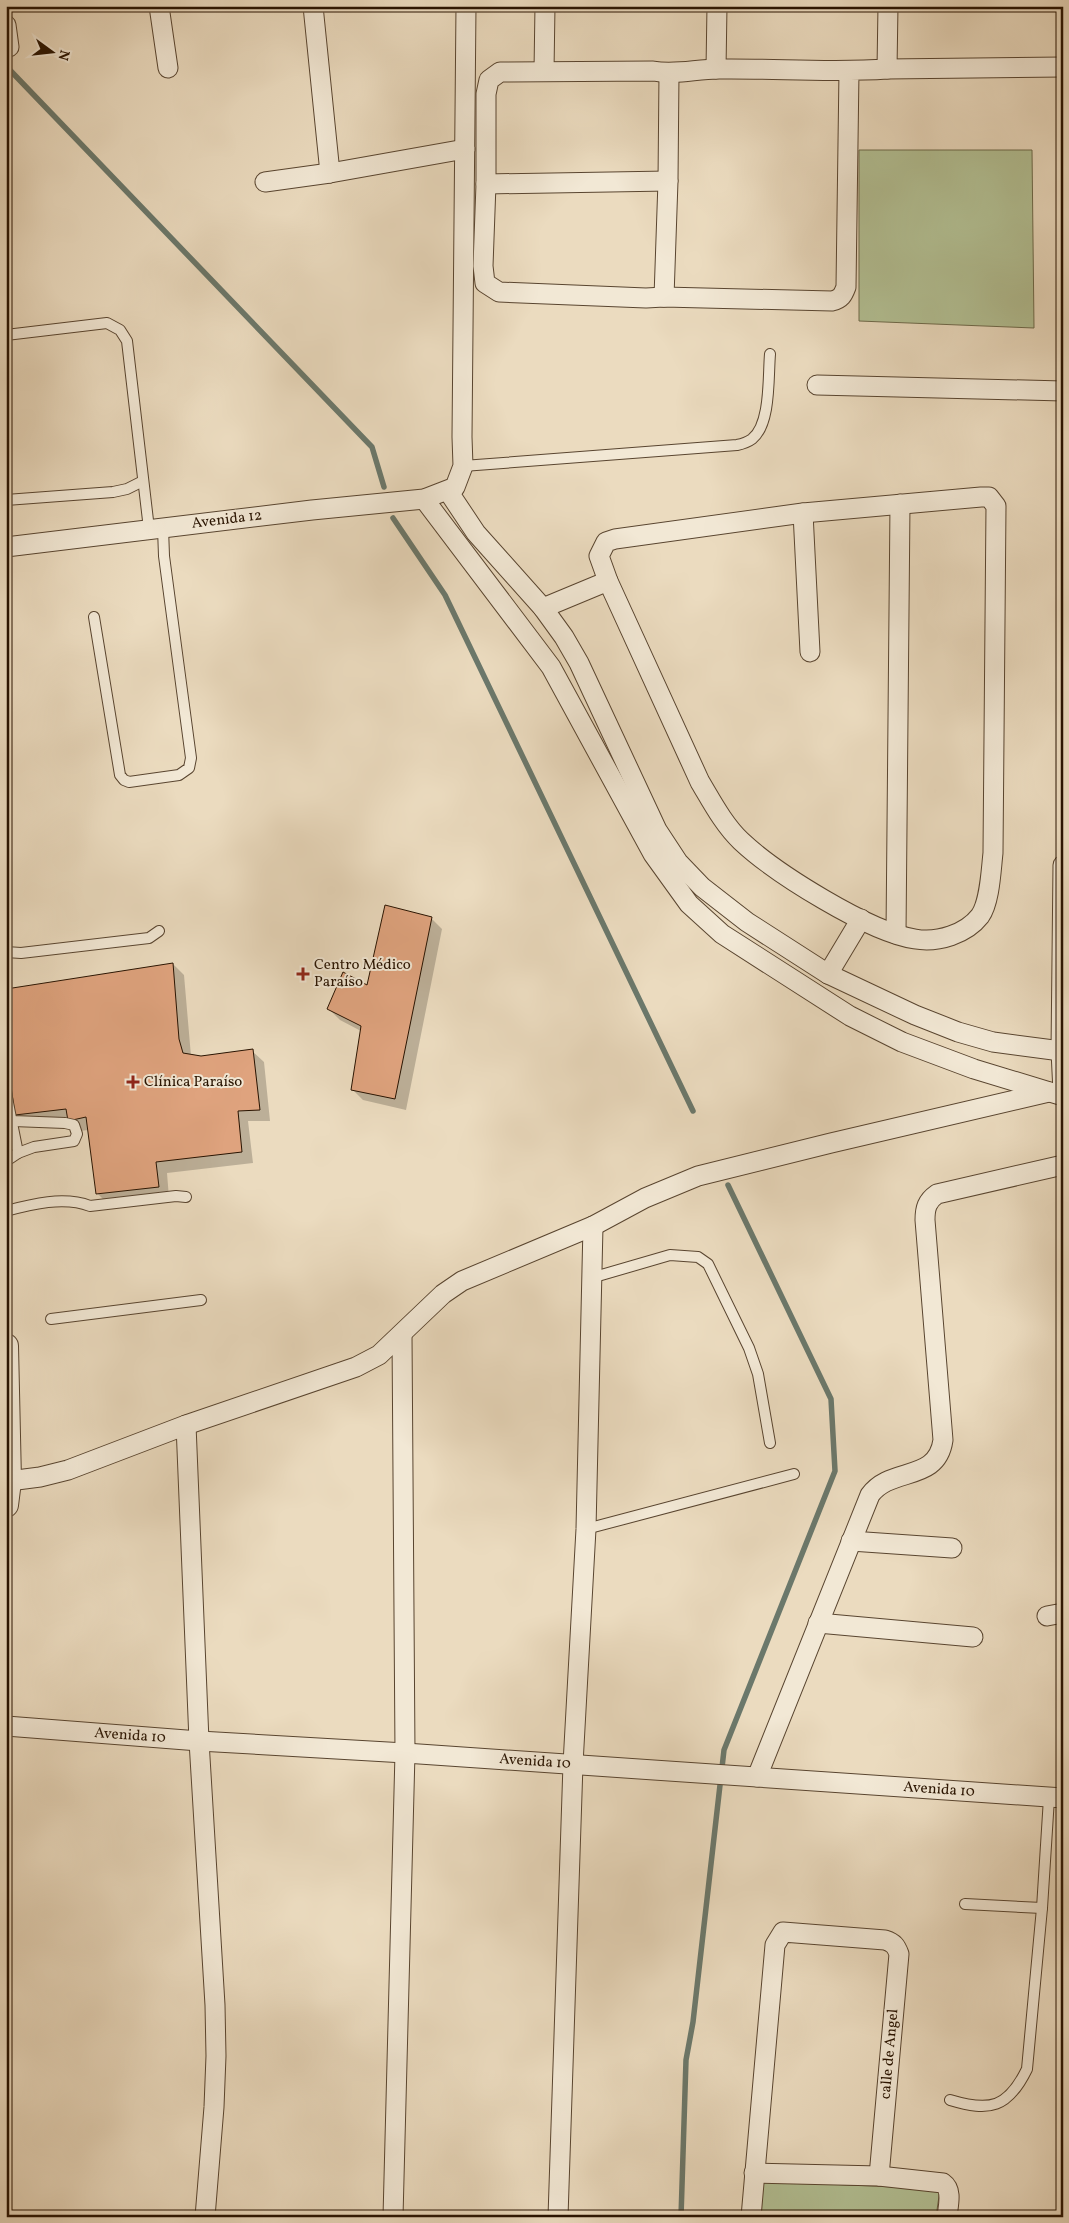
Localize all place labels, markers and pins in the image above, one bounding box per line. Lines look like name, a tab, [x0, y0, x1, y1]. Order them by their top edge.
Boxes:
place label: Centro Médico Paraíso	[314, 955, 411, 993]
marker: Centro Médico Paraíso	[296, 967, 310, 981]
place label: Clínica Paraíso	[144, 1072, 242, 1093]
marker: Clínica Paraíso	[126, 1075, 140, 1089]

